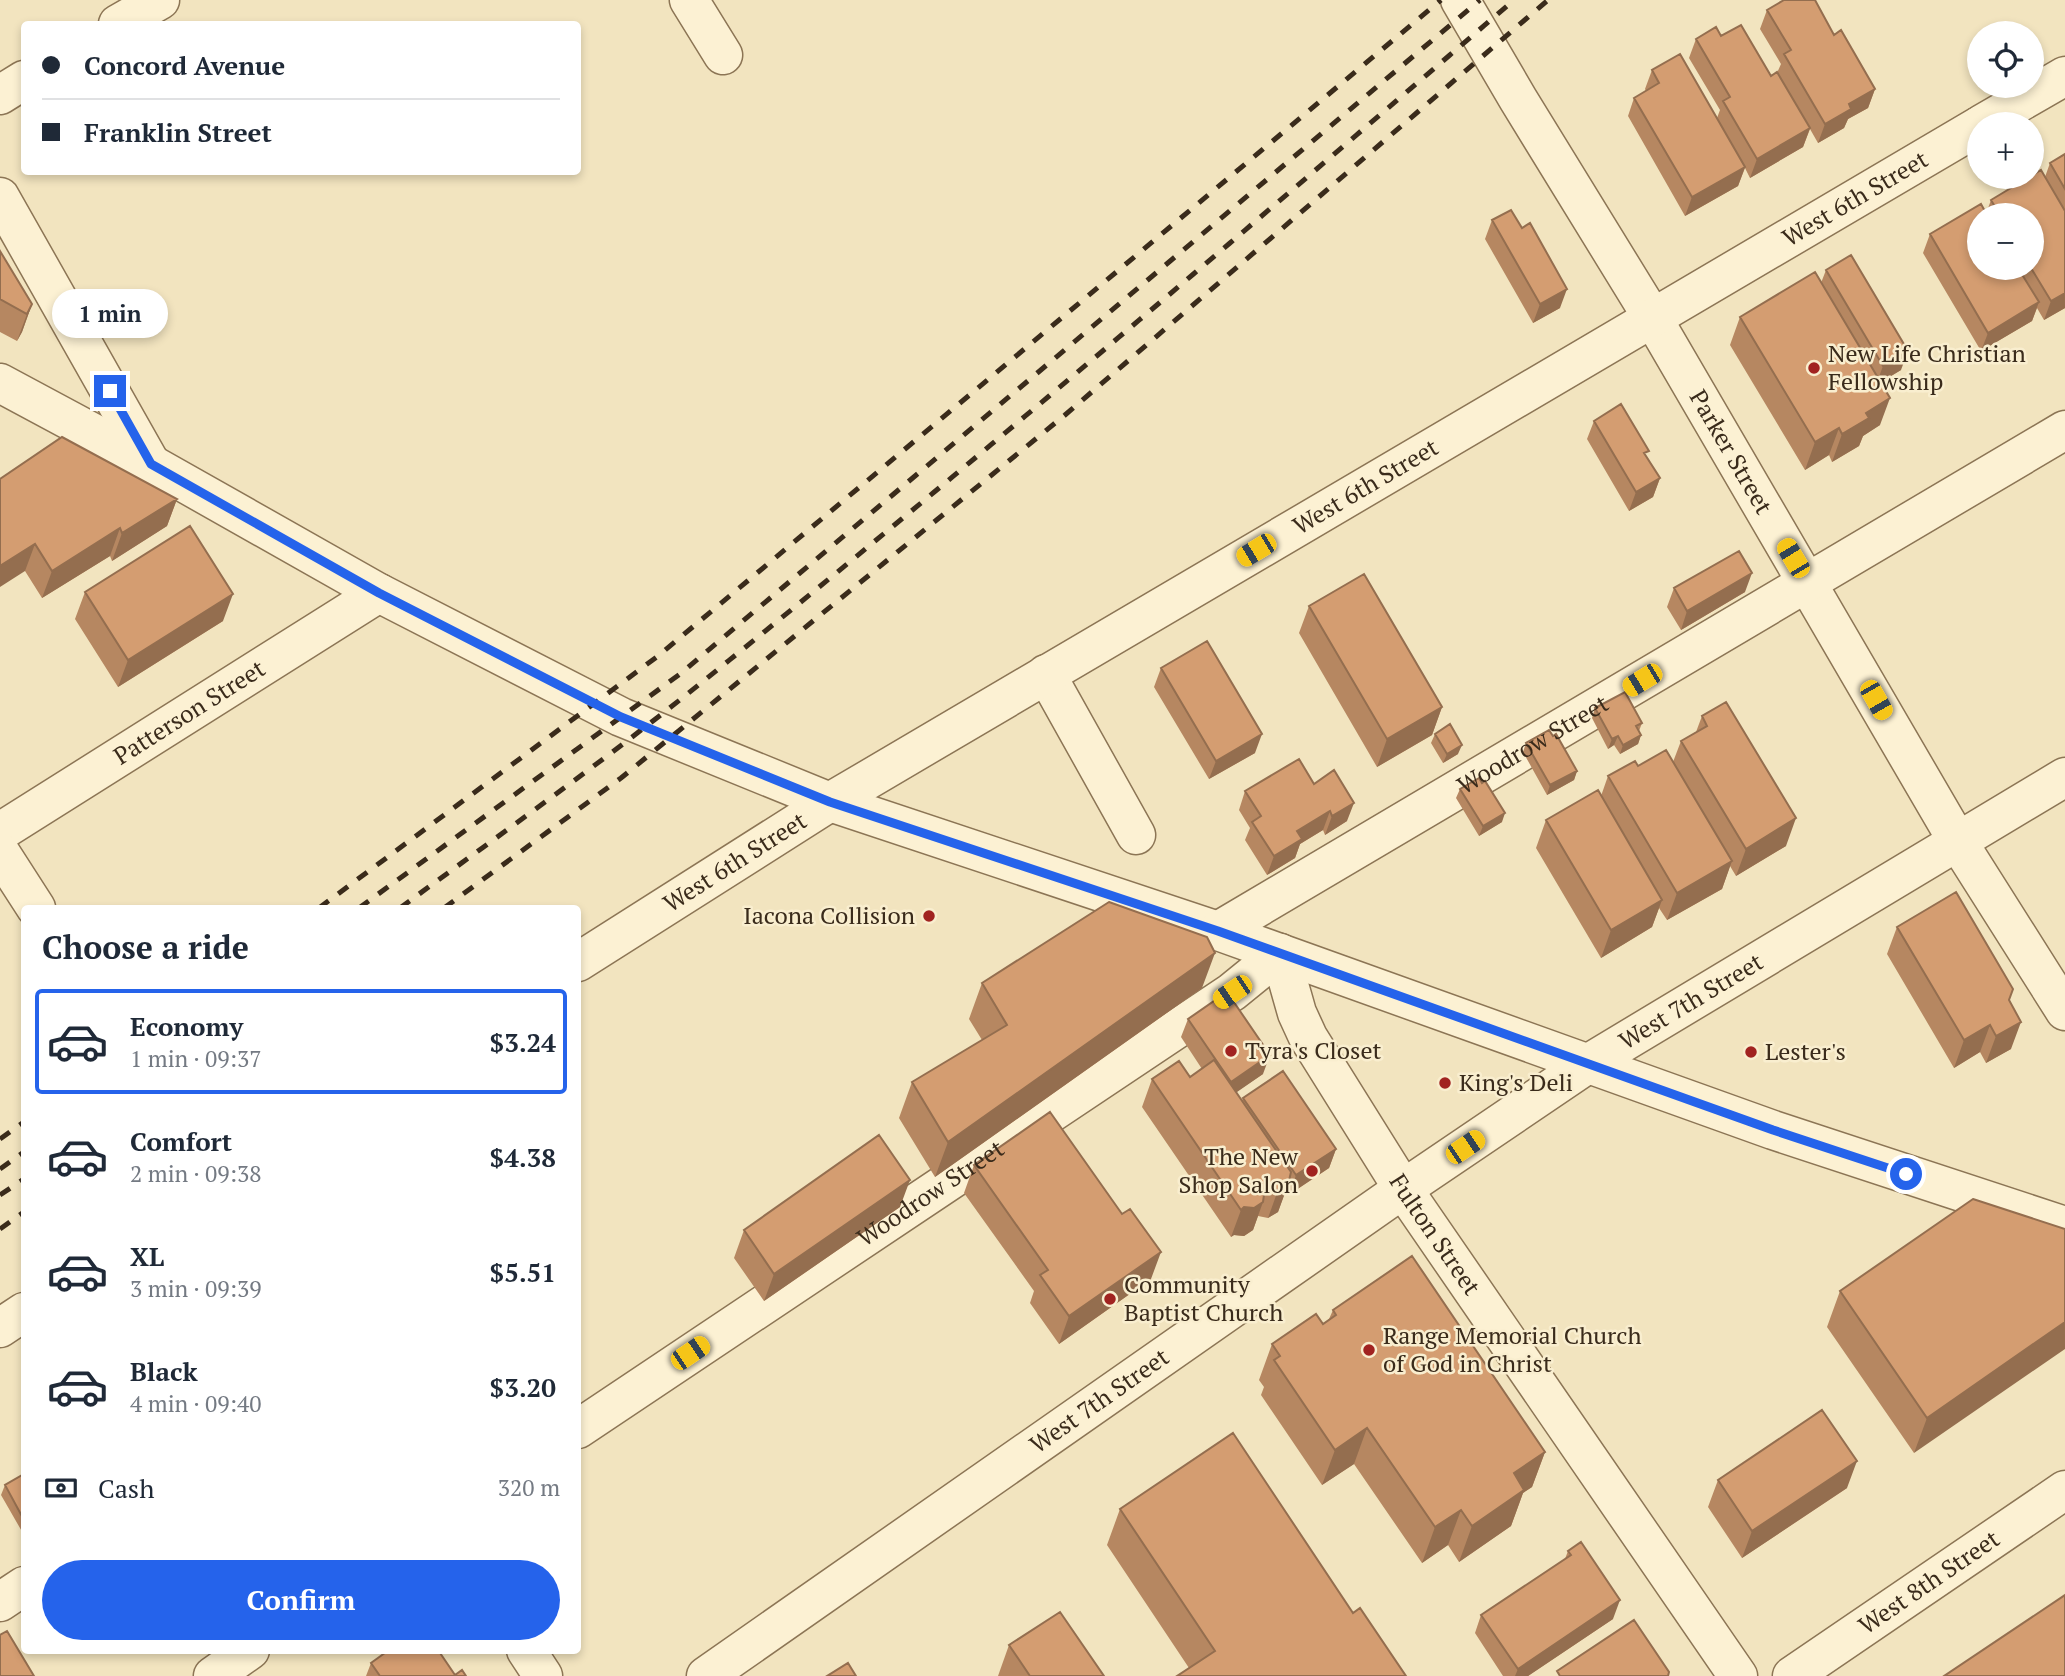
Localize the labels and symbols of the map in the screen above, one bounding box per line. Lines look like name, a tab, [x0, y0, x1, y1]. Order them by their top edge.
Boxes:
street label: West 6th Street	[1776, 143, 1933, 253]
callout: 1 min	[52, 290, 168, 338]
place label: New Life Christian Fellowship	[1828, 337, 2026, 397]
marker: New Life Christian Fellowship	[1806, 360, 1822, 376]
route end	[94, 375, 126, 407]
street label: Parker Street	[1683, 384, 1780, 520]
street label: West 6th Street	[1286, 431, 1444, 541]
car	[1233, 530, 1280, 570]
car	[1774, 535, 1813, 581]
street label: Patterson Street	[107, 652, 271, 771]
car	[1619, 660, 1666, 700]
car	[1857, 677, 1896, 723]
street label: Woodrow Street	[1451, 687, 1614, 801]
street label: West 6th Street	[657, 804, 812, 919]
place label: Iacona Collision	[743, 899, 915, 931]
marker: Iacona Collision	[921, 908, 937, 924]
street label: West 7th Street	[1613, 945, 1769, 1056]
car	[1209, 972, 1256, 1012]
place label: Tyra's Closet	[1245, 1034, 1382, 1066]
place label: Lester's	[1765, 1035, 1846, 1067]
marker: Tyra's Closet	[1223, 1043, 1239, 1059]
marker: Lester's	[1743, 1044, 1759, 1060]
place label: King's Deli	[1459, 1066, 1573, 1098]
marker: King's Deli	[1437, 1075, 1453, 1091]
car	[1442, 1127, 1489, 1167]
street label: Woodrow Street	[850, 1132, 1010, 1253]
place label: The New Shop Salon	[1179, 1140, 1299, 1200]
route start	[1890, 1158, 1922, 1190]
marker: The New Shop Salon	[1304, 1163, 1320, 1179]
street label: Fulton Street	[1383, 1168, 1488, 1301]
place label: Community Baptist Church	[1124, 1268, 1283, 1328]
marker: Community Baptist Church	[1102, 1291, 1118, 1307]
place label: Range Memorial Church of God in Christ	[1383, 1319, 1641, 1379]
car	[667, 1333, 714, 1373]
street label: West 7th Street	[1023, 1340, 1175, 1460]
marker: Range Memorial Church of God in Christ	[1361, 1342, 1377, 1358]
street label: West 8th Street	[1852, 1522, 2005, 1641]

